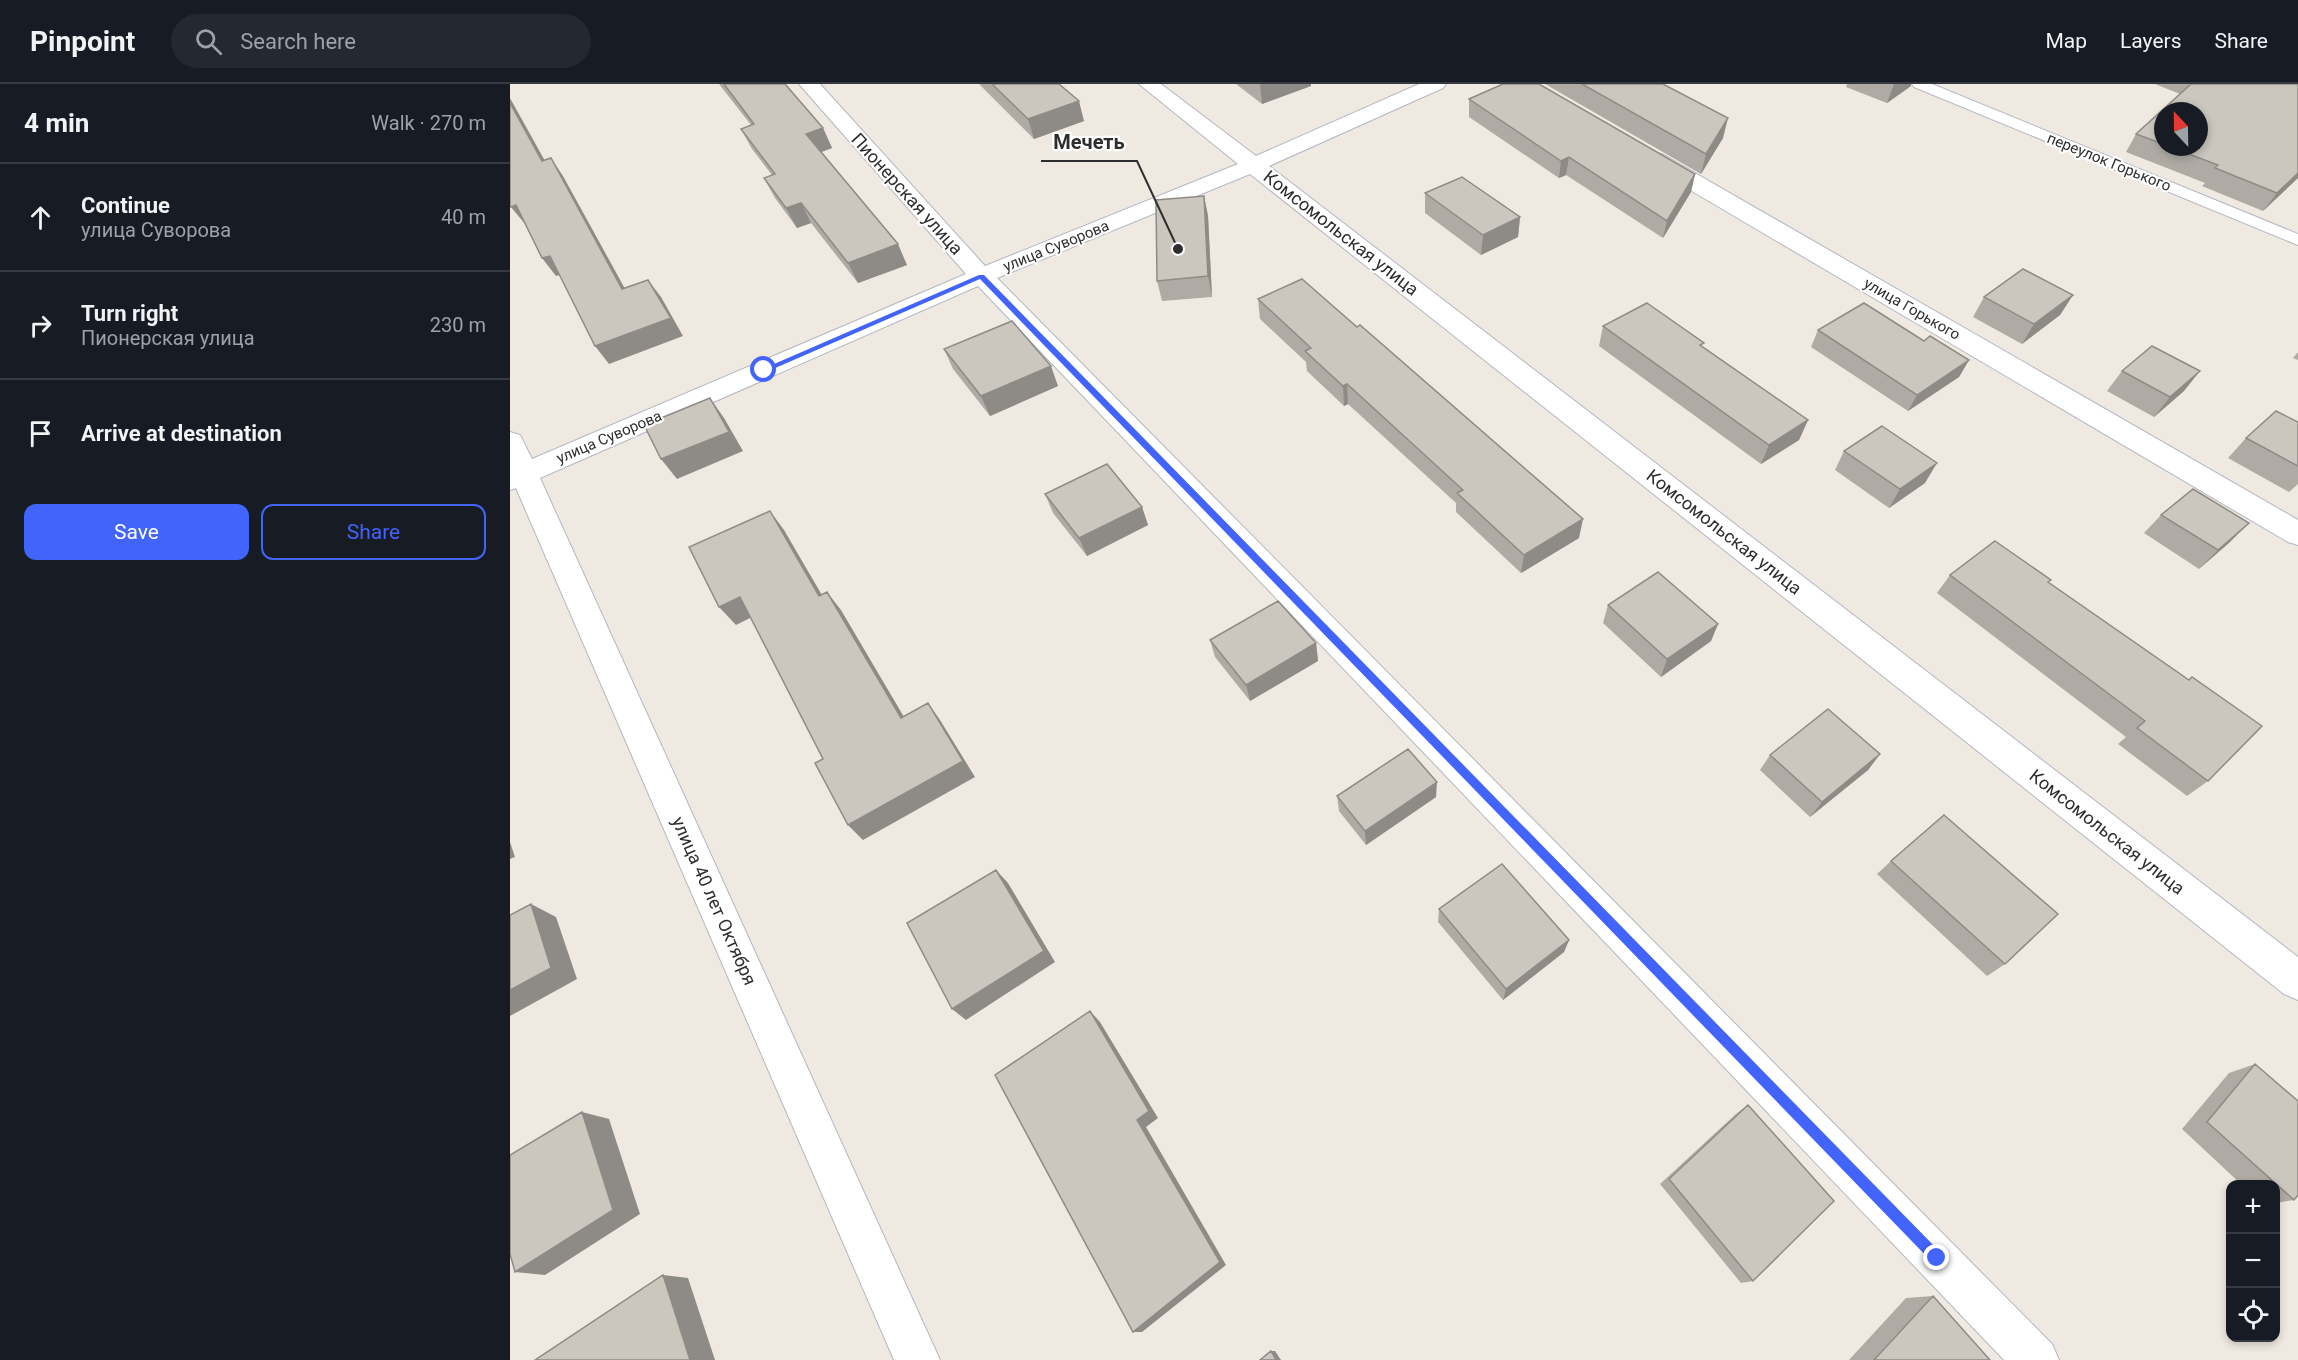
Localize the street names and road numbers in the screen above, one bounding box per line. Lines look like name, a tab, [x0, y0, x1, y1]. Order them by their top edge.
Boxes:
street label: Пионерская улица	[847, 129, 967, 259]
street label: переулок Горького	[2044, 129, 2174, 195]
street label: Комсомольская улица	[1260, 166, 1423, 300]
street label: улица Суворова	[1000, 217, 1112, 275]
street label: улица Горького	[1861, 274, 1963, 344]
street label: улица Суворова	[554, 407, 664, 467]
street label: Комсомольская улица	[1643, 465, 1806, 599]
street label: Комсомольская улица	[2026, 765, 2189, 899]
street label: улица 40 лет Октября	[668, 813, 761, 988]

